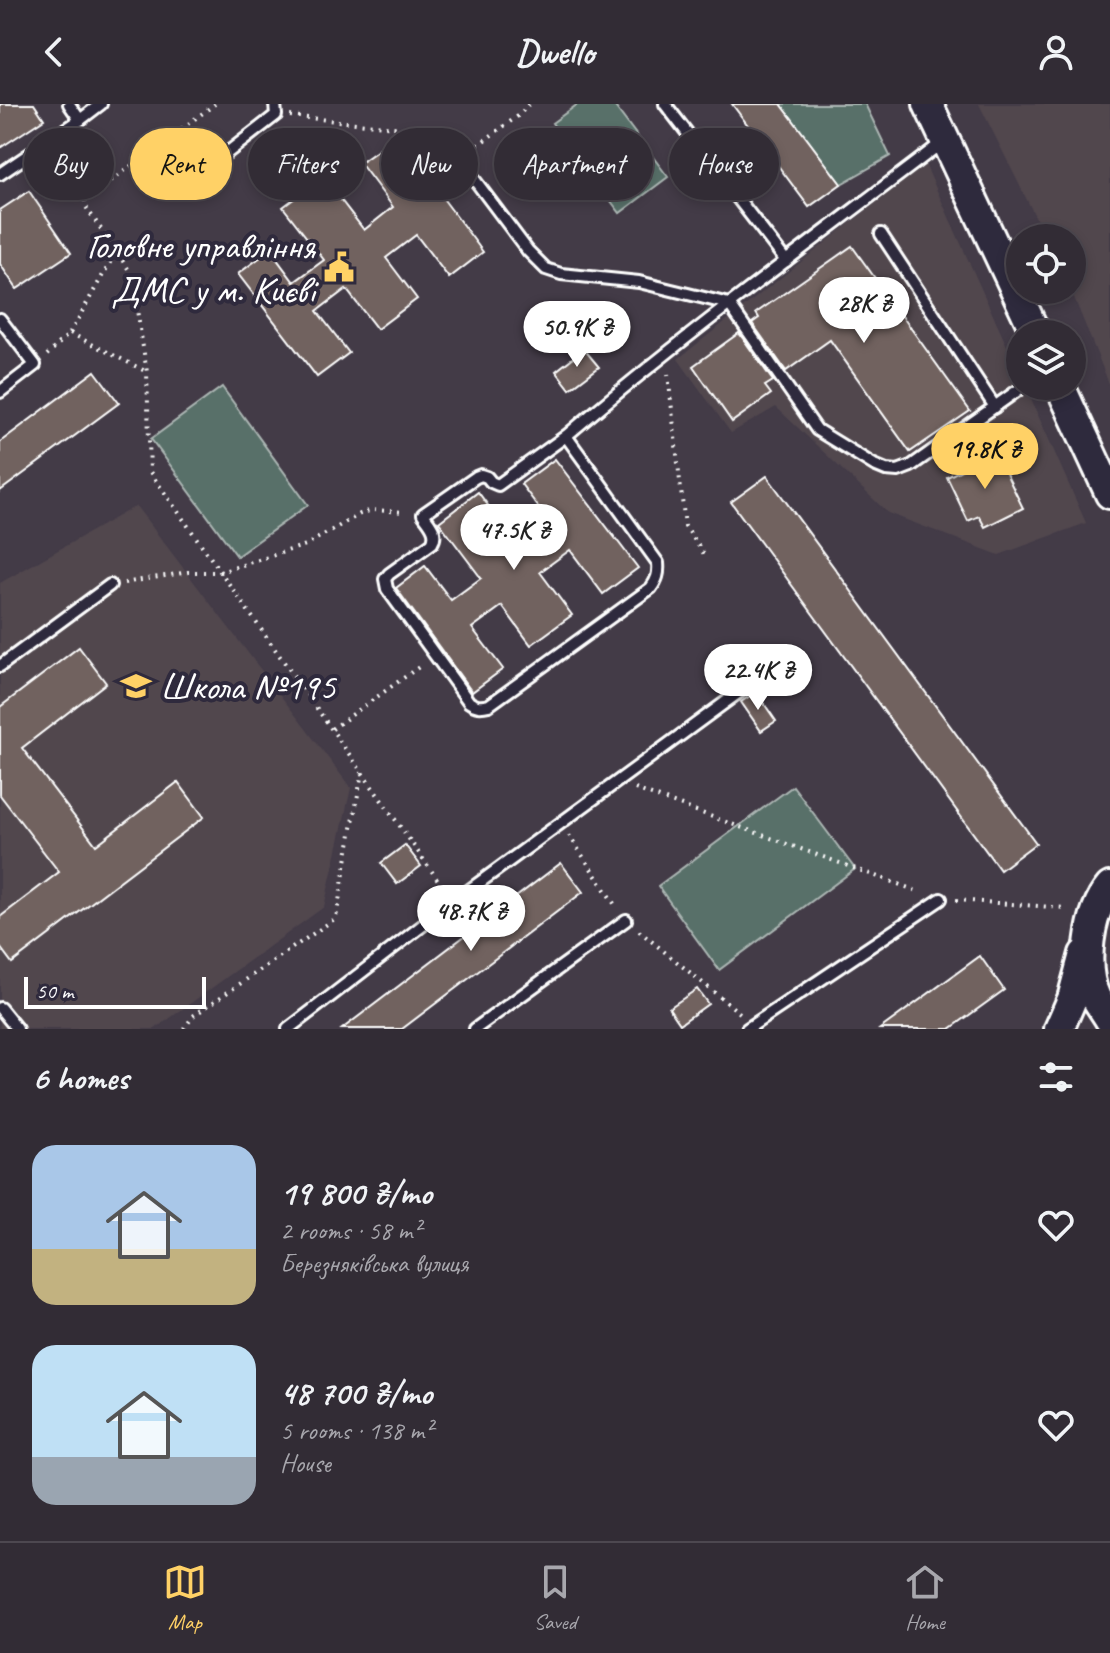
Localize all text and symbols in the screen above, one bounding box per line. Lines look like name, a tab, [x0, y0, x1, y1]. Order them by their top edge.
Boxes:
text: Dwello	[516, 29, 594, 75]
icon: back	[32, 30, 76, 74]
icon: person	[1034, 30, 1078, 74]
chip: Buy	[24, 128, 114, 200]
chip: Rent	[130, 128, 232, 200]
chip: Filters	[248, 128, 365, 200]
chip: New	[381, 128, 478, 200]
chip: Apartment	[494, 128, 653, 200]
chip: House	[669, 128, 779, 200]
place label: Головне управління ДМС у м. Києві	[87, 222, 319, 313]
map controls	[1006, 224, 1086, 400]
button: locate	[1006, 224, 1086, 304]
public building icon: Головне управління ДМС у м. Києві	[322, 250, 356, 284]
pin: 28K ₴	[808, 277, 920, 345]
text: 28K ₴	[837, 286, 891, 319]
pin: 50.9K ₴	[503, 301, 651, 369]
text: 50.9K ₴	[542, 310, 612, 343]
button: layers	[1006, 320, 1086, 400]
pin: 19.8K ₴	[911, 423, 1059, 491]
text: 19.8K ₴	[949, 432, 1021, 465]
pin: 47.5K ₴	[440, 504, 588, 572]
text: 47.5K ₴	[478, 513, 550, 546]
pin: 22.4K ₴	[684, 644, 832, 712]
text: 22.4K ₴	[722, 653, 794, 686]
place label: Школа №195	[160, 663, 338, 710]
school or university icon: Школа №195	[119, 669, 153, 703]
pin: 48.7K ₴	[397, 885, 545, 953]
text: 48.7K ₴	[435, 894, 507, 927]
scale bar	[24, 973, 206, 1009]
text: 50 m	[36, 977, 73, 1005]
icon: filters	[1034, 1055, 1078, 1099]
text: 6 homes	[32, 1056, 129, 1099]
text: 19 800 ₴/mo	[280, 1171, 432, 1214]
icon: home	[96, 1177, 192, 1273]
icon: heart	[1034, 1203, 1078, 1247]
text: 2 rooms · 58 m²	[280, 1214, 421, 1247]
text: Березняківська вулиця	[280, 1247, 469, 1280]
text: 48 700 ₴/mo	[280, 1371, 432, 1414]
icon: home	[96, 1377, 192, 1473]
icon: heart	[1034, 1403, 1078, 1447]
text: 5 rooms · 138 m²	[280, 1414, 432, 1447]
text: House	[280, 1447, 331, 1480]
tab: Map	[163, 1560, 207, 1636]
tab: Saved	[533, 1560, 577, 1636]
tab: Home	[903, 1560, 947, 1636]

